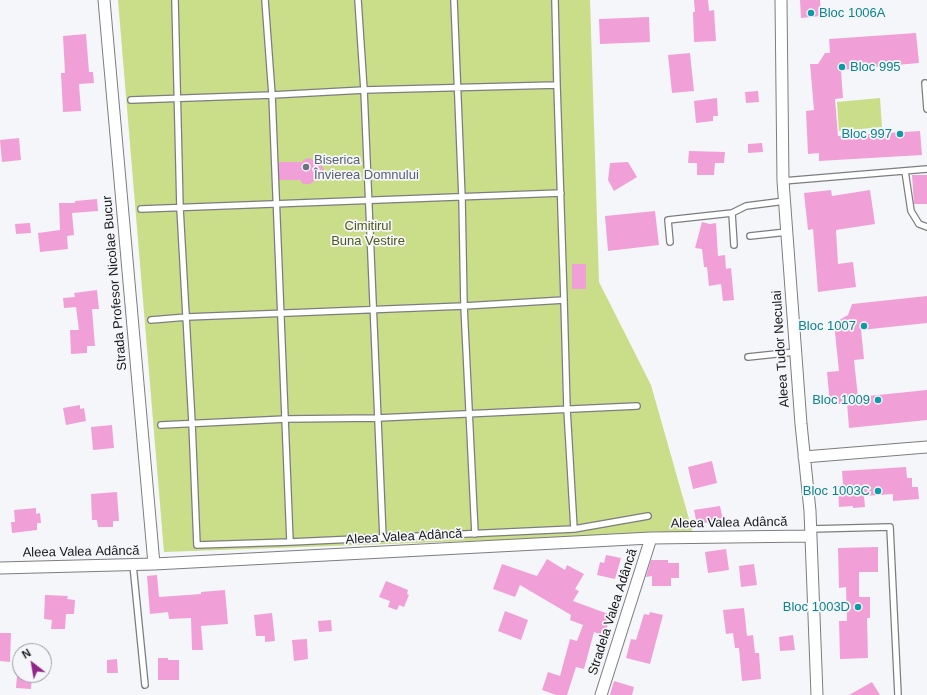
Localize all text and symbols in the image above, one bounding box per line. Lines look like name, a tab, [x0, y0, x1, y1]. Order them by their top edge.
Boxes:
place label: Bloc 1006A	[819, 5, 885, 21]
marker: Bloc 1006A	[806, 8, 816, 18]
place label: Bloc 995	[850, 59, 901, 75]
marker: Bloc 995	[837, 62, 847, 72]
place label: Bloc 997	[841, 126, 892, 142]
marker: Bloc 997	[895, 129, 905, 139]
place label: Biserica Învierea Domnului	[314, 152, 419, 183]
marker: Biserica Învierea Domnului	[301, 162, 311, 172]
street label: Strada Profesor Nicolae Bucur	[100, 195, 130, 371]
park label: Cimitirul Buna Vestire	[331, 218, 405, 249]
street label: Aleea Tudor Neculai	[769, 290, 793, 408]
place label: Bloc 1007	[798, 318, 856, 334]
marker: Bloc 1007	[859, 321, 869, 331]
place label: Bloc 1009	[812, 392, 870, 408]
marker: Bloc 1009	[873, 395, 883, 405]
place label: Bloc 1003C	[803, 483, 870, 499]
marker: Bloc 1003C	[873, 486, 883, 496]
street label: Aleea Valea Adâncă	[670, 514, 788, 532]
street label: Aleea Valea Adâncă	[345, 526, 463, 548]
street label: Aleea Valea Adâncă	[22, 543, 140, 561]
street label: Stradela Valea Adâncă	[585, 547, 641, 677]
place label: Bloc 1003D	[783, 599, 850, 615]
marker: Bloc 1003D	[853, 602, 863, 612]
north arrow	[12, 643, 52, 683]
text: N	[20, 646, 33, 661]

